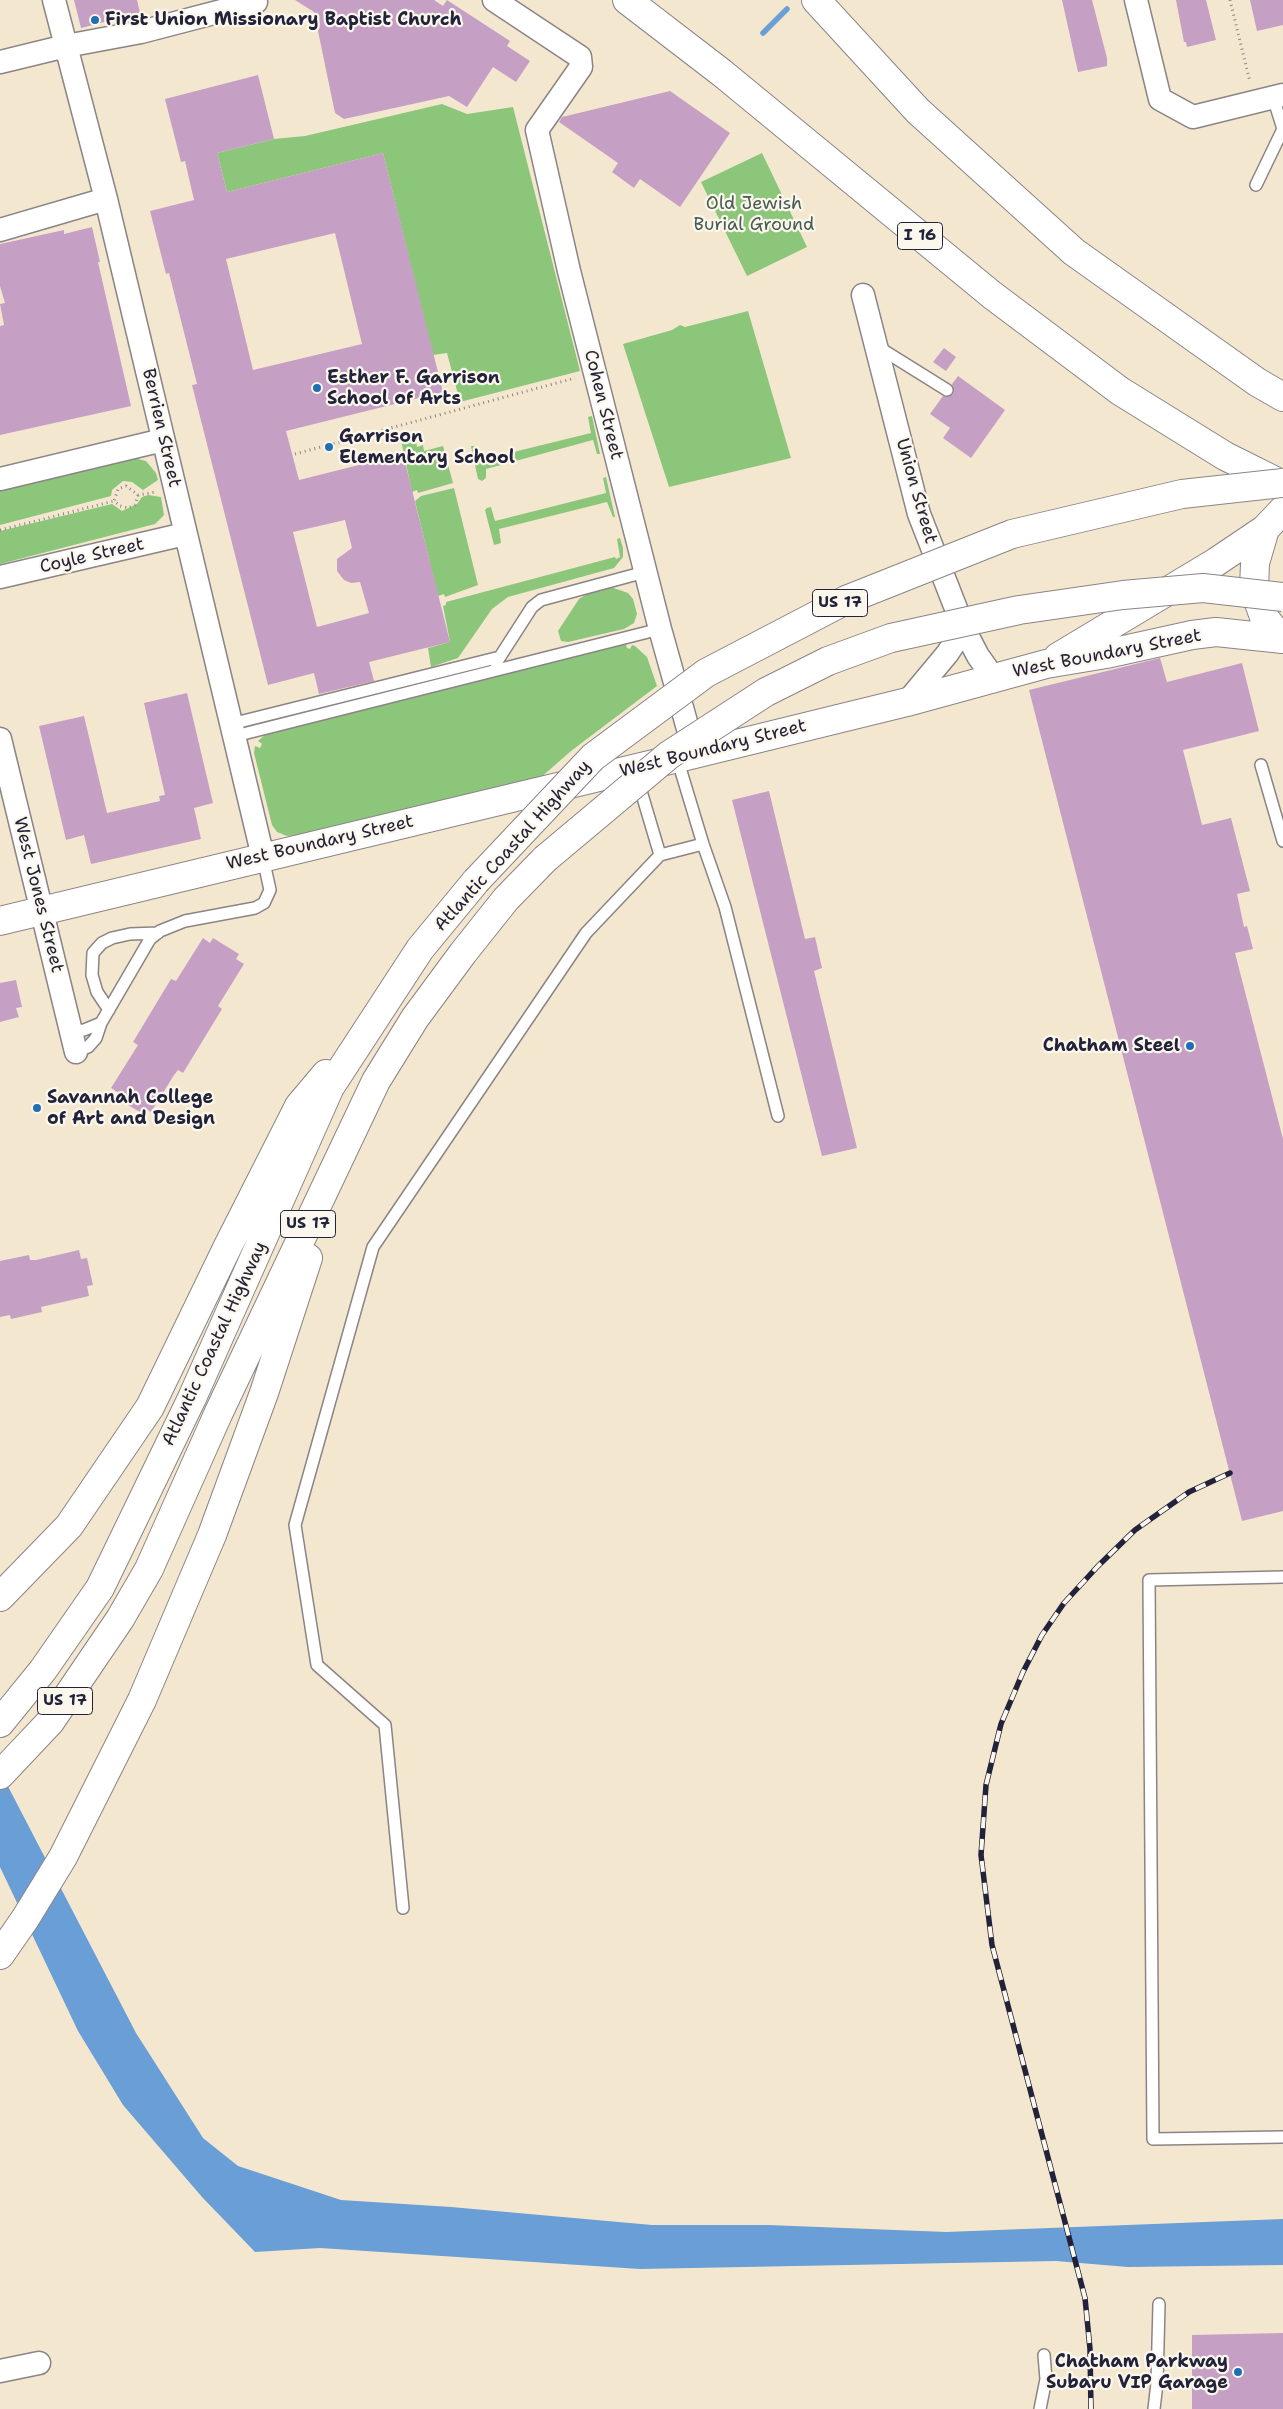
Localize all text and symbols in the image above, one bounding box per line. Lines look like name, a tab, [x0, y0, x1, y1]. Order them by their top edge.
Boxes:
place label: First Union Missionary Baptist Church	[105, 9, 461, 31]
marker: First Union Missionary Baptist Church	[89, 14, 101, 26]
park label: Old Jewish Burial Ground	[693, 193, 815, 235]
road number: I 16	[898, 222, 942, 250]
street label: Cohen Street	[579, 348, 627, 462]
street label: Berrien Street	[137, 367, 185, 489]
place label: Esther F. Garrison School of Arts	[327, 367, 500, 409]
marker: Esther F. Garrison School of Arts	[311, 382, 323, 394]
place label: Garrison Elementary School	[339, 426, 515, 468]
street label: Union Street	[891, 436, 941, 546]
marker: Garrison Elementary School	[323, 441, 335, 453]
street label: Coyle Street	[38, 534, 146, 578]
road number: US 17	[812, 590, 868, 616]
street label: West Boundary Street	[1011, 625, 1203, 683]
street label: West Boundary Street	[617, 715, 809, 783]
street label: Atlantic Coastal Highway	[430, 756, 596, 936]
street label: West Boundary Street	[224, 811, 416, 875]
street label: West Jones Street	[8, 815, 68, 975]
place label: Chatham Steel	[1043, 1035, 1180, 1057]
marker: Chatham Steel	[1184, 1040, 1196, 1052]
place label: Savannah College of Art and Design	[47, 1087, 215, 1130]
marker: Savannah College of Art and Design	[31, 1102, 43, 1114]
road number: US 17	[280, 1210, 336, 1238]
street label: Atlantic Coastal Highway	[158, 1238, 272, 1450]
road number: US 17	[38, 1688, 92, 1714]
place label: Chatham Parkway Subaru VIP Garage	[1046, 2351, 1228, 2394]
marker: Chatham Parkway Subaru VIP Garage	[1232, 2366, 1244, 2378]

